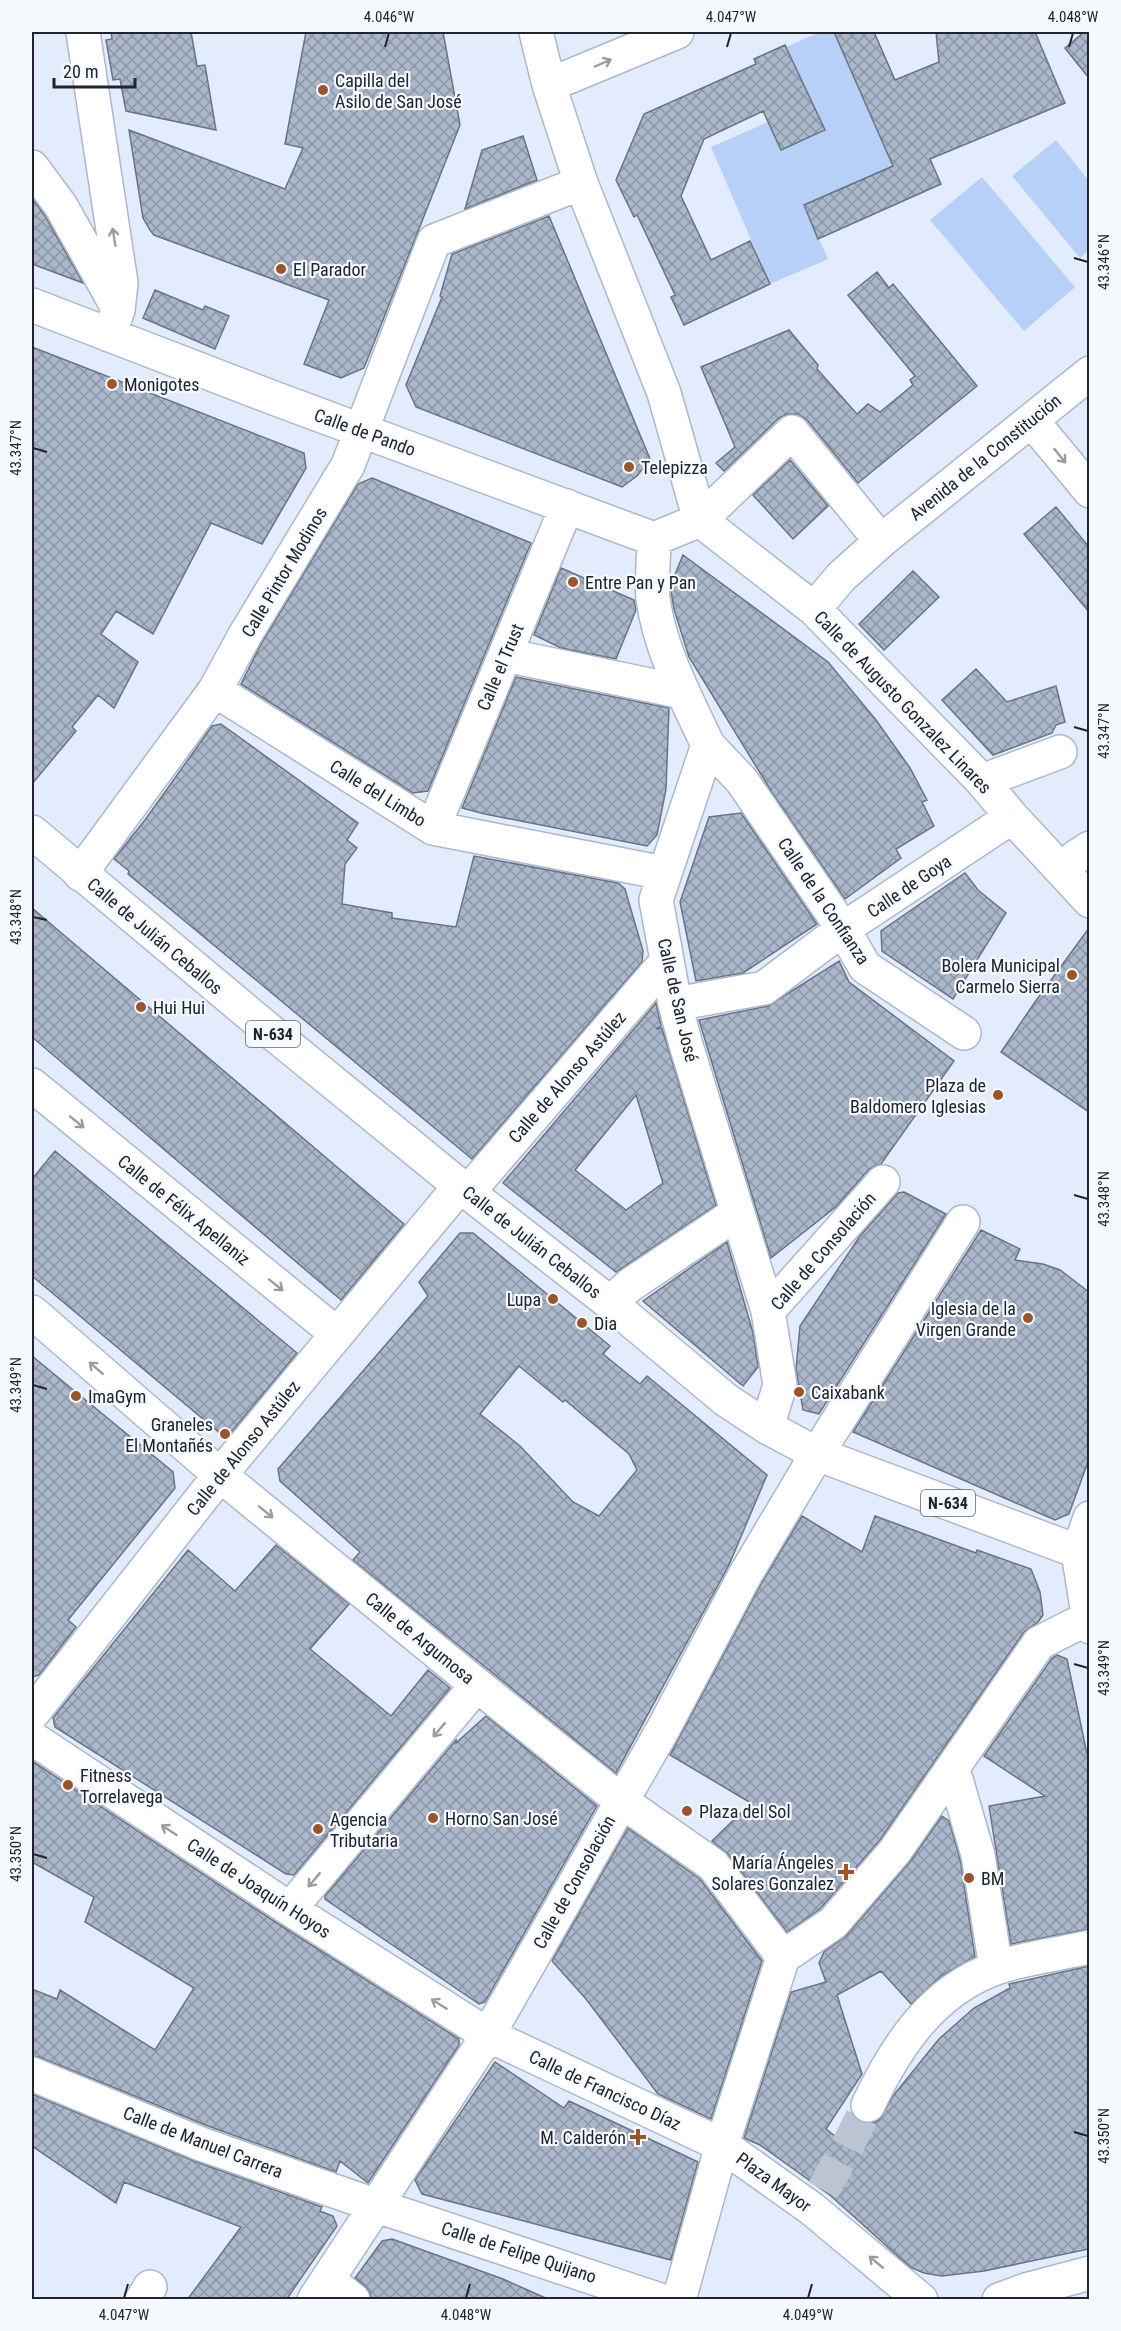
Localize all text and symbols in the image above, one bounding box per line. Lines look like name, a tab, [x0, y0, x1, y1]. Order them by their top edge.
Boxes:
text: 4.046°W	[364, 8, 415, 26]
text: 4.047°W	[706, 8, 757, 26]
text: 4.048°W	[1048, 8, 1099, 26]
scale bar	[54, 51, 135, 89]
one-way arrow	[594, 57, 612, 68]
text: 20 m	[63, 61, 98, 82]
place label: Capilla del Asilo de San José	[335, 70, 462, 112]
marker: Capilla del Asilo de San José	[316, 83, 330, 97]
one-way arrow	[108, 227, 119, 247]
text: 43.346°N	[1095, 234, 1113, 290]
place label: El Parador	[293, 259, 366, 280]
marker: El Parador	[274, 262, 288, 276]
place label: Monigotes	[124, 374, 199, 395]
marker: Monigotes	[105, 377, 119, 391]
street label: Avenida de la Constitución	[905, 389, 1065, 525]
street label: Calle de Pando	[311, 404, 419, 460]
text: 43.347°N	[7, 420, 25, 476]
one-way arrow	[1054, 448, 1067, 464]
place label: Telepizza	[641, 457, 708, 478]
marker: Telepizza	[622, 460, 636, 474]
street label: Calle Pintor Modinos	[237, 503, 331, 641]
place label: Entre Pan y Pan	[585, 572, 696, 593]
marker: Entre Pan y Pan	[566, 575, 580, 589]
street label: Calle de Augusto Gonzalez Linares	[810, 606, 996, 798]
street label: Calle el Trust	[472, 620, 528, 714]
text: 43.347°N	[1095, 703, 1113, 759]
street label: Calle del Limbo	[326, 755, 430, 831]
street label: Calle de la Confianza	[774, 833, 874, 969]
street label: Calle de Goya	[863, 850, 955, 922]
street label: Calle de Julián Ceballos	[83, 873, 227, 999]
text: 43.348°N	[7, 889, 25, 945]
street label: Calle de San José	[654, 936, 702, 1064]
place label: Bolera Municipal Carmelo Sierra	[941, 955, 1060, 997]
marker: Bolera Municipal Carmelo Sierra	[1065, 968, 1079, 982]
place label: Hui Hui	[153, 997, 205, 1018]
marker: Hui Hui	[134, 1000, 148, 1014]
street label: Calle de Alonso Astúlez	[504, 1007, 630, 1147]
road number: N-634	[246, 1021, 300, 1047]
place label: Plaza de Baldomero Iglesias	[850, 1075, 986, 1117]
marker: Plaza de Baldomero Iglesias	[991, 1088, 1005, 1102]
one-way arrow	[69, 1115, 85, 1128]
street label: Calle de Félix Apellaniz	[114, 1150, 254, 1270]
text: 43.348°N	[1095, 1171, 1113, 1227]
street label: Calle de Julián Ceballos	[459, 1181, 605, 1303]
street label: Calle de Consolación	[766, 1188, 880, 1314]
one-way arrow	[268, 1279, 284, 1292]
place label: Lupa	[507, 1289, 541, 1310]
marker: Lupa	[546, 1292, 560, 1306]
place label: Iglesia de la Virgen Grande	[916, 1298, 1016, 1340]
marker: Iglesia de la Virgen Grande	[1021, 1311, 1035, 1325]
place label: Dia	[594, 1313, 617, 1334]
marker: Dia	[575, 1316, 589, 1330]
text: 43.349°N	[7, 1357, 25, 1413]
one-way arrow	[89, 1361, 104, 1375]
street label: Calle de Alonso Astúlez	[182, 1376, 304, 1520]
place label: Caixabank	[811, 1382, 885, 1403]
marker: Caixabank	[792, 1385, 806, 1399]
place label: ImaGym	[88, 1386, 146, 1407]
marker: ImaGym	[69, 1389, 83, 1403]
place label: Graneles El Montañés	[125, 1414, 213, 1456]
marker: Graneles El Montañés	[218, 1427, 232, 1441]
road number: N-634	[921, 1490, 975, 1516]
one-way arrow	[257, 1505, 273, 1518]
street label: Calle de Argumosa	[361, 1588, 479, 1688]
text: 43.349°N	[1095, 1640, 1113, 1696]
one-way arrow	[433, 1722, 446, 1738]
place label: Fitness Torrelavega	[80, 1765, 163, 1807]
marker: Fitness Torrelavega	[61, 1778, 75, 1792]
place label: Plaza del Sol	[699, 1801, 791, 1822]
marker: Plaza del Sol	[680, 1804, 694, 1818]
place label: Horno San José	[445, 1808, 558, 1829]
place label: Agencia Tributaria	[330, 1809, 398, 1851]
marker: Horno San José	[426, 1811, 440, 1825]
street label: Calle de Consolación	[529, 1812, 619, 1952]
marker: Agencia Tributaria	[311, 1822, 325, 1836]
one-way arrow	[161, 1824, 178, 1836]
text: 43.350°N	[7, 1826, 25, 1882]
street label: Calle de Joaquín Hoyos	[183, 1834, 335, 1942]
place label: María Ángeles Solares Gonzalez	[711, 1852, 834, 1894]
marker: María Ángeles Solares Gonzalez	[839, 1865, 853, 1879]
place label: BM	[981, 1868, 1004, 1889]
one-way arrow	[308, 1871, 321, 1887]
marker: BM	[962, 1871, 976, 1885]
one-way arrow	[431, 1997, 448, 2009]
street label: Calle de Francisco Díaz	[526, 2046, 684, 2134]
street label: Calle de Manuel Carrera	[120, 2102, 286, 2182]
text: 43.350°N	[1095, 2108, 1113, 2164]
place label: M. Calderón	[540, 2127, 626, 2148]
marker: M. Calderón	[631, 2130, 645, 2144]
street label: Plaza Mayor	[732, 2148, 816, 2216]
street label: Calle de Felipe Quijano	[439, 2217, 599, 2287]
one-way arrow	[868, 2256, 884, 2269]
text: 4.047°W	[99, 2306, 150, 2324]
text: 4.048°W	[441, 2306, 492, 2324]
text: 4.049°W	[783, 2306, 834, 2324]

